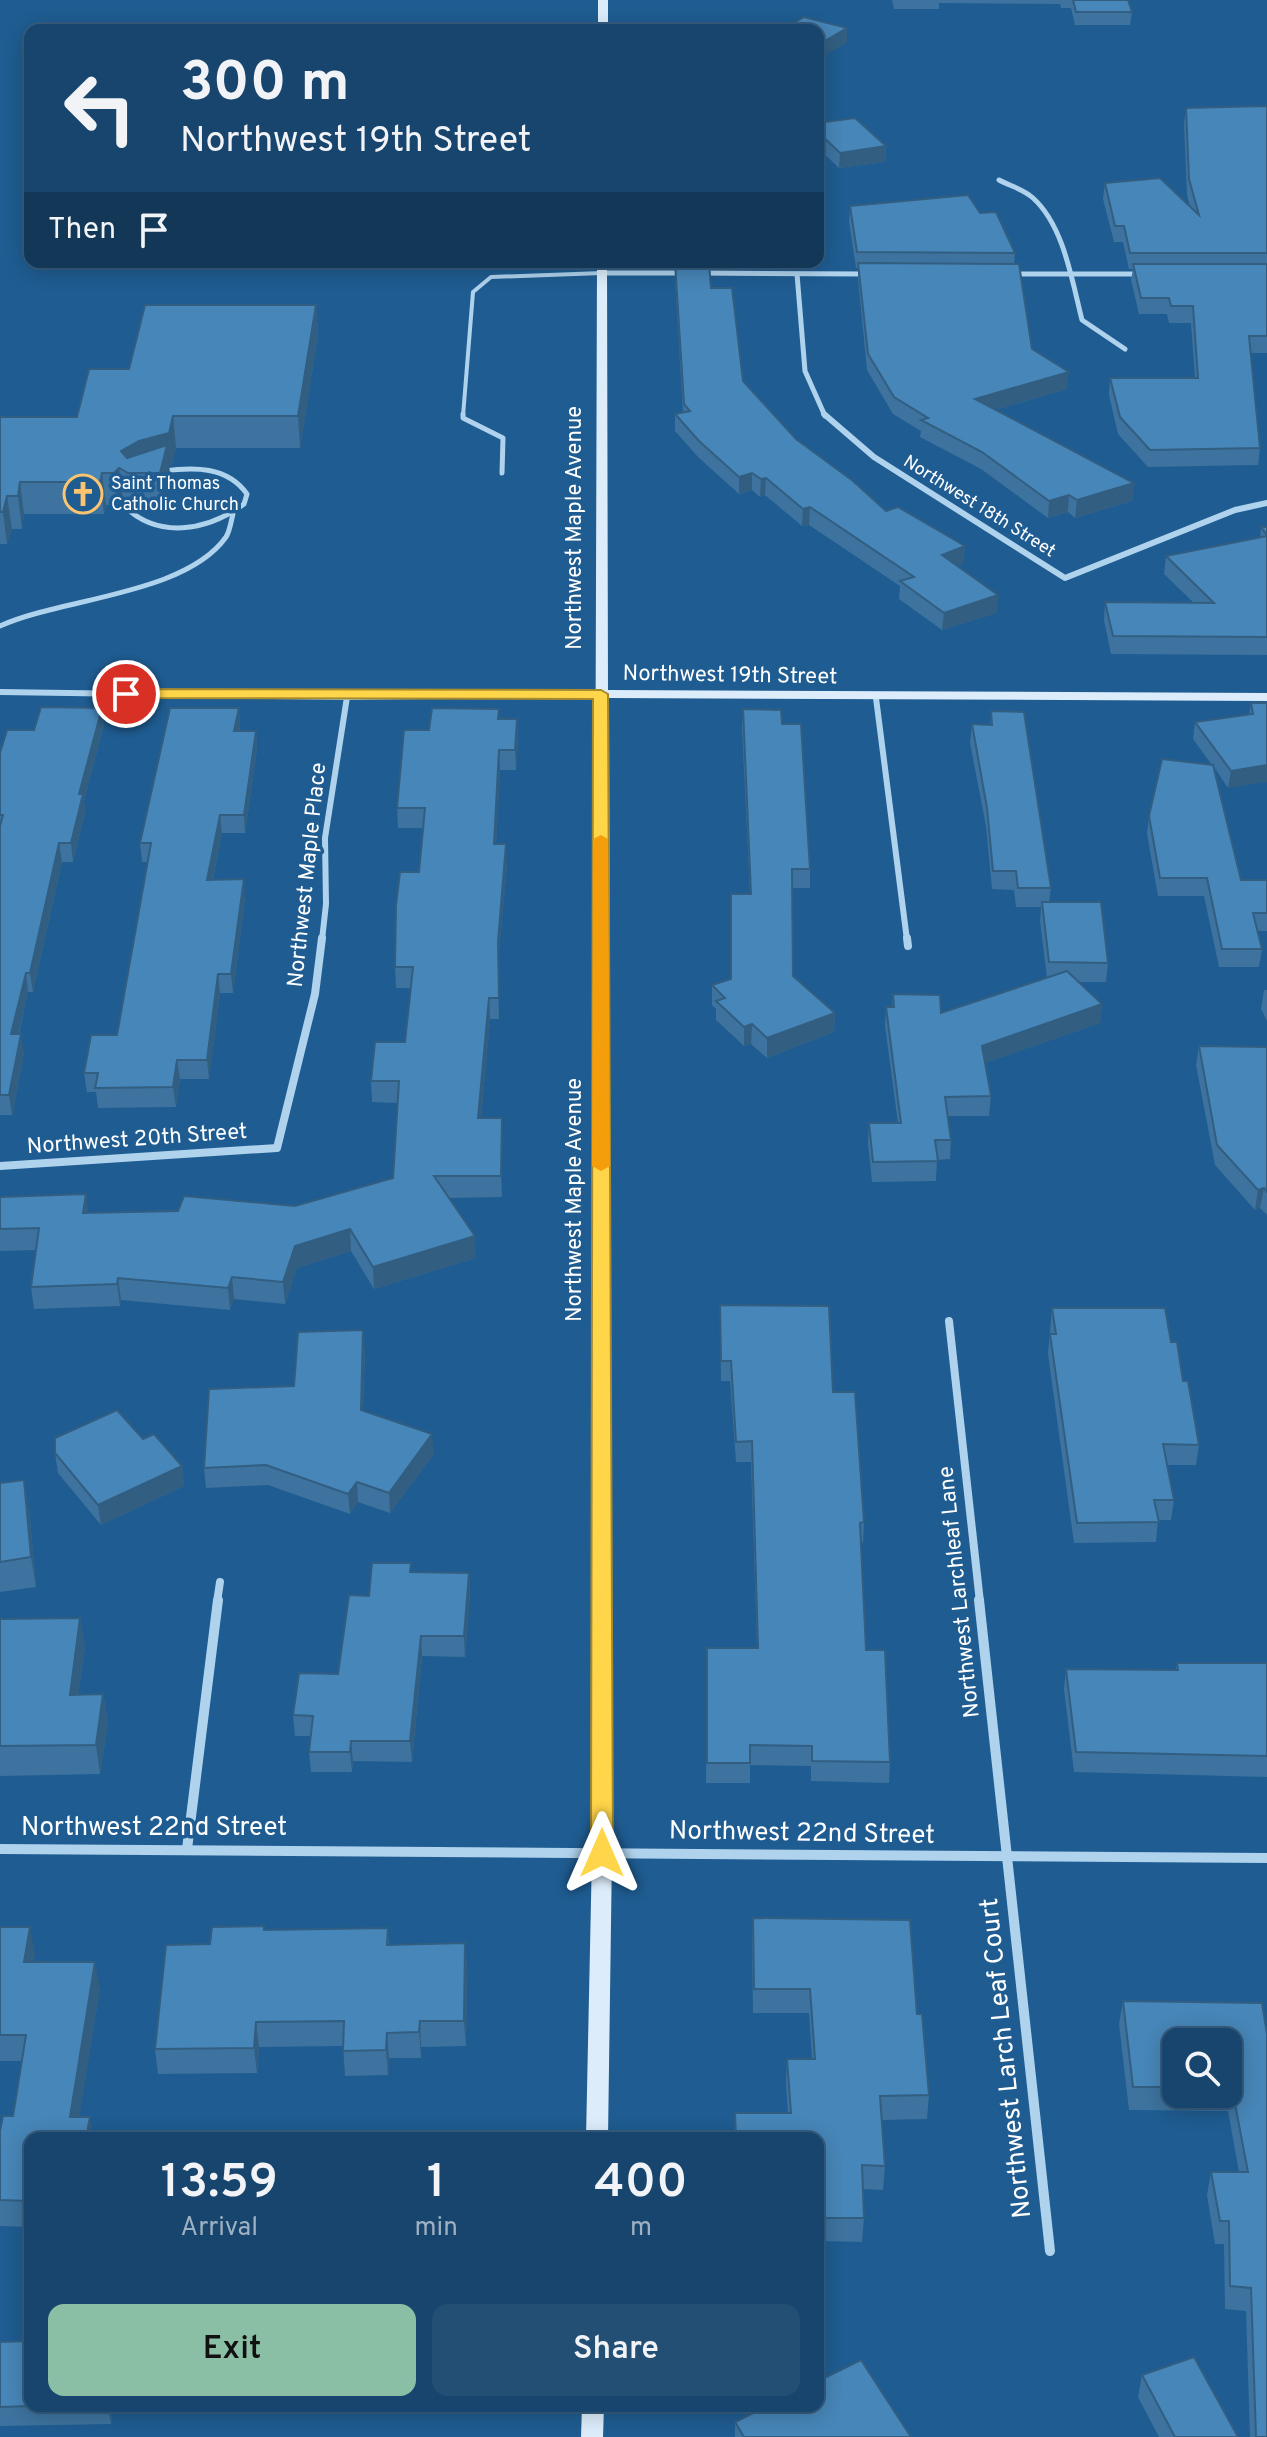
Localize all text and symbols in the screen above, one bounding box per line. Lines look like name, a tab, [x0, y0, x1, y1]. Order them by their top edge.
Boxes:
text: 300 m	[180, 50, 350, 120]
icon: left	[48, 56, 152, 160]
text: Northwest 19th Street	[180, 119, 531, 165]
icon: arrive	[132, 208, 176, 252]
text: Then	[48, 212, 116, 249]
street label: Northwest Maple Avenue	[562, 406, 589, 650]
street label: Northwest 18th Street	[898, 451, 1060, 563]
church icon: Saint Thomas Catholic Church	[62, 473, 104, 515]
place label: Saint Thomas Catholic Church	[111, 473, 239, 517]
pin	[92, 660, 160, 728]
street label: Northwest 19th Street	[622, 661, 838, 691]
icon: arrive	[104, 672, 148, 716]
street label: Northwest Maple Place	[283, 761, 333, 989]
street label: Northwest Maple Avenue	[562, 1078, 589, 1322]
street label: Northwest 20th Street	[26, 1119, 248, 1161]
street label: Northwest Larchleaf Lane	[933, 1465, 987, 1719]
position arrow	[560, 1811, 644, 1895]
street label: Northwest 22nd Street	[21, 1812, 287, 1845]
street label: Northwest 22nd Street	[669, 1815, 935, 1853]
street label: Northwest Larch Leaf Court	[974, 1896, 1040, 2220]
map controls	[1162, 2028, 1242, 2108]
button: search	[1162, 2028, 1242, 2108]
text: 13:59	[161, 2154, 278, 2214]
text: 1	[427, 2154, 446, 2214]
text: 400	[594, 2154, 687, 2214]
text: Arrival	[181, 2212, 258, 2245]
text: min	[415, 2212, 458, 2245]
text: m	[630, 2212, 652, 2245]
button: Exit	[48, 2304, 416, 2396]
button: Share	[432, 2304, 800, 2396]

